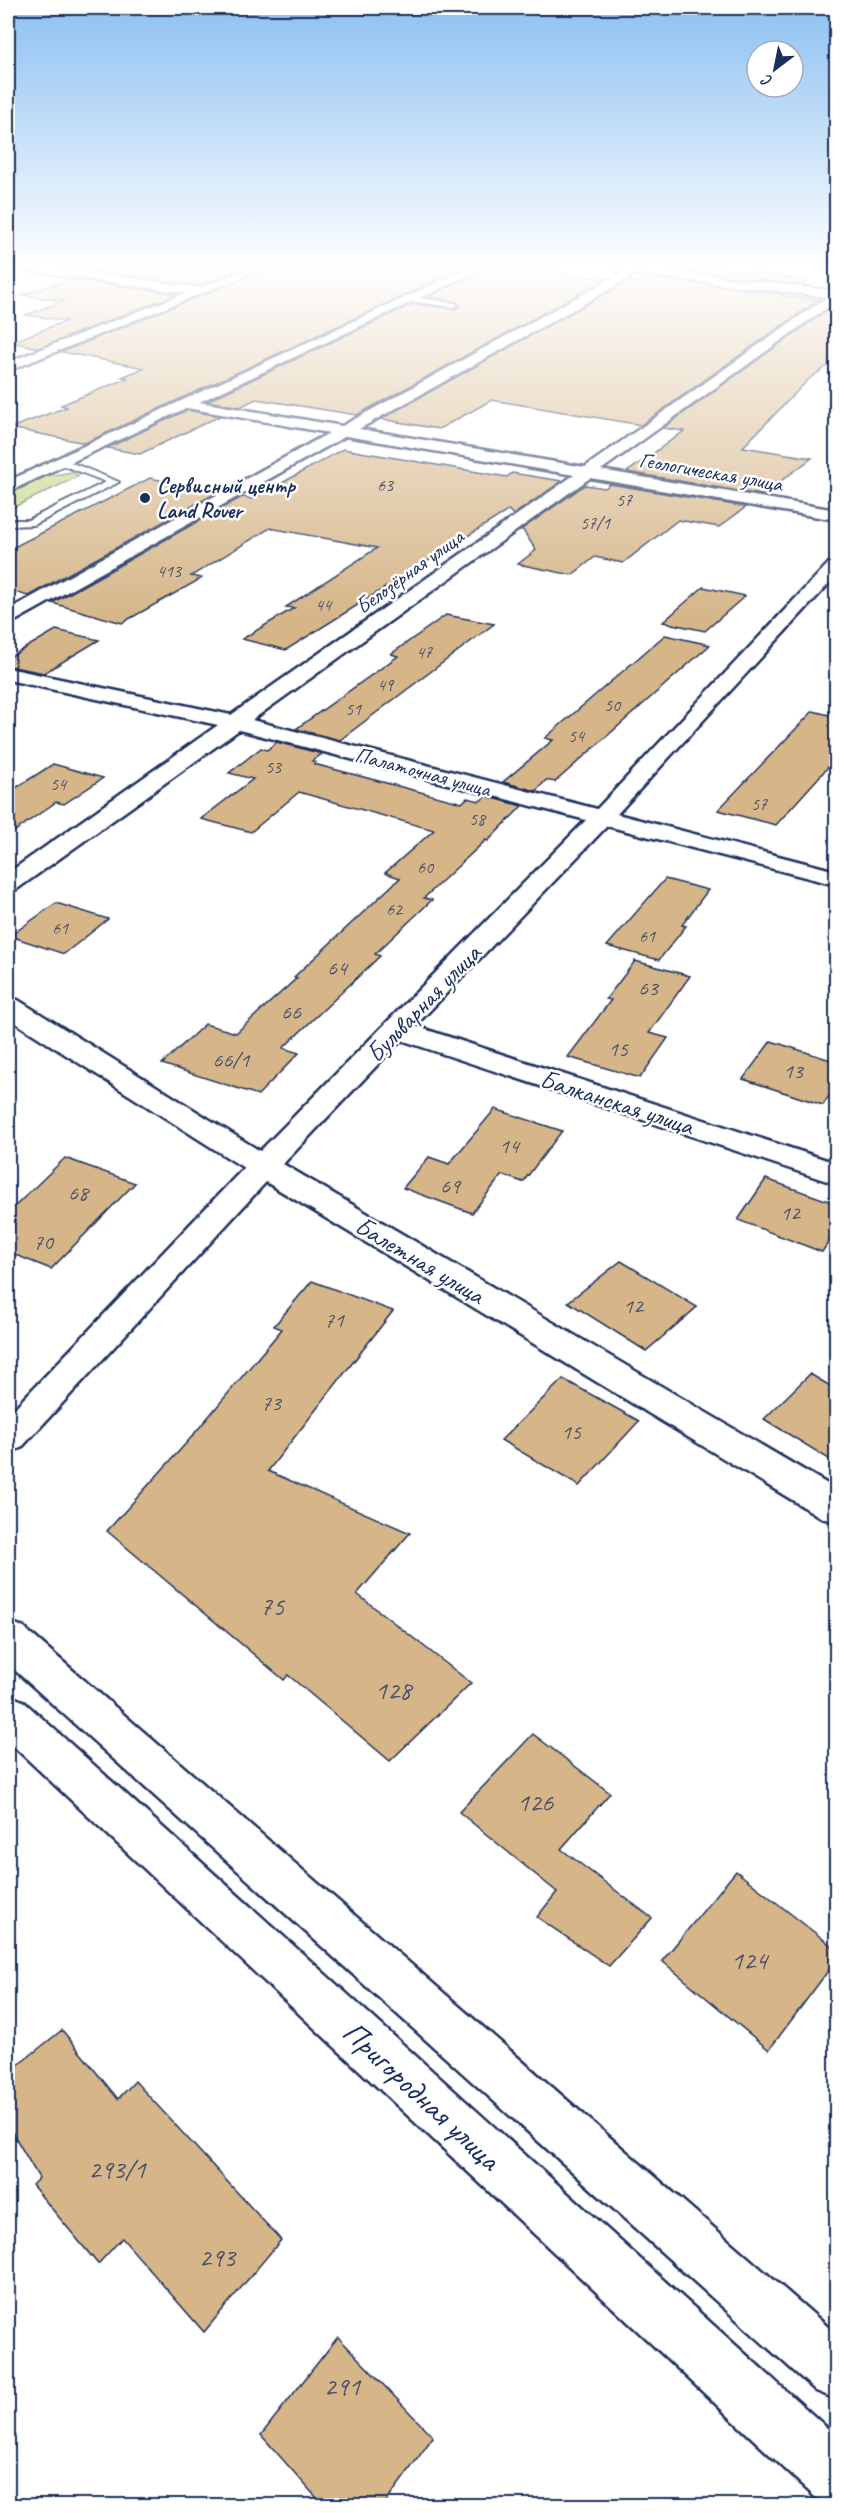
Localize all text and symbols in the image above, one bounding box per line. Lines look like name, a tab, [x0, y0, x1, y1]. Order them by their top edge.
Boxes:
north arrow	[745, 39, 805, 99]
text: С	[757, 69, 776, 91]
street label: Геологическая улица	[637, 446, 786, 499]
place label: Сервисный центр Land Rover	[157, 472, 297, 525]
house number: 63	[377, 474, 395, 496]
house number: 57	[616, 489, 633, 511]
marker: Сервисный центр Land Rover	[138, 491, 152, 505]
house number: 57/1	[580, 512, 611, 534]
street label: Белозёрная улица	[350, 522, 470, 620]
house number: 413	[157, 560, 183, 582]
house number: 44	[315, 594, 333, 616]
house number: 47	[416, 641, 433, 663]
house number: 49	[377, 674, 395, 696]
house number: 50	[604, 694, 622, 716]
house number: 51	[345, 698, 362, 720]
house number: 54	[568, 725, 586, 747]
street label: Палаточная улица	[352, 740, 495, 804]
house number: 53	[265, 756, 283, 778]
house number: 54	[50, 773, 68, 795]
house number: 57	[751, 793, 768, 815]
house number: 58	[469, 808, 487, 830]
house number: 60	[417, 856, 435, 878]
house number: 62	[386, 898, 404, 920]
house number: 61	[52, 917, 69, 939]
house number: 61	[639, 925, 656, 947]
street label: Бульварная улица	[359, 936, 489, 1069]
house number: 64	[327, 954, 349, 982]
house number: 63	[638, 974, 660, 1002]
house number: 66	[281, 998, 302, 1026]
house number: 15	[608, 1035, 629, 1063]
house number: 66/1	[213, 1046, 251, 1074]
house number: 13	[783, 1057, 805, 1085]
street label: Балканская улица	[536, 1062, 699, 1143]
house number: 14	[499, 1132, 521, 1160]
house number: 69	[440, 1172, 462, 1200]
house number: 68	[68, 1179, 90, 1207]
house number: 12	[780, 1199, 802, 1227]
street label: Балетная улица	[349, 1209, 492, 1313]
house number: 70	[33, 1228, 55, 1256]
house number: 12	[623, 1292, 645, 1320]
house number: 71	[324, 1306, 345, 1334]
house number: 73	[261, 1389, 283, 1417]
house number: 15	[561, 1418, 582, 1446]
house number: 75	[260, 1589, 286, 1623]
house number: 128	[375, 1673, 414, 1707]
house number: 126	[517, 1785, 554, 1819]
house number: 124	[731, 1943, 770, 1977]
street label: Пригородная улица	[334, 2012, 511, 2181]
house number: 293/1	[88, 2152, 148, 2186]
house number: 293	[199, 2240, 237, 2274]
house number: 291	[324, 2369, 362, 2403]

